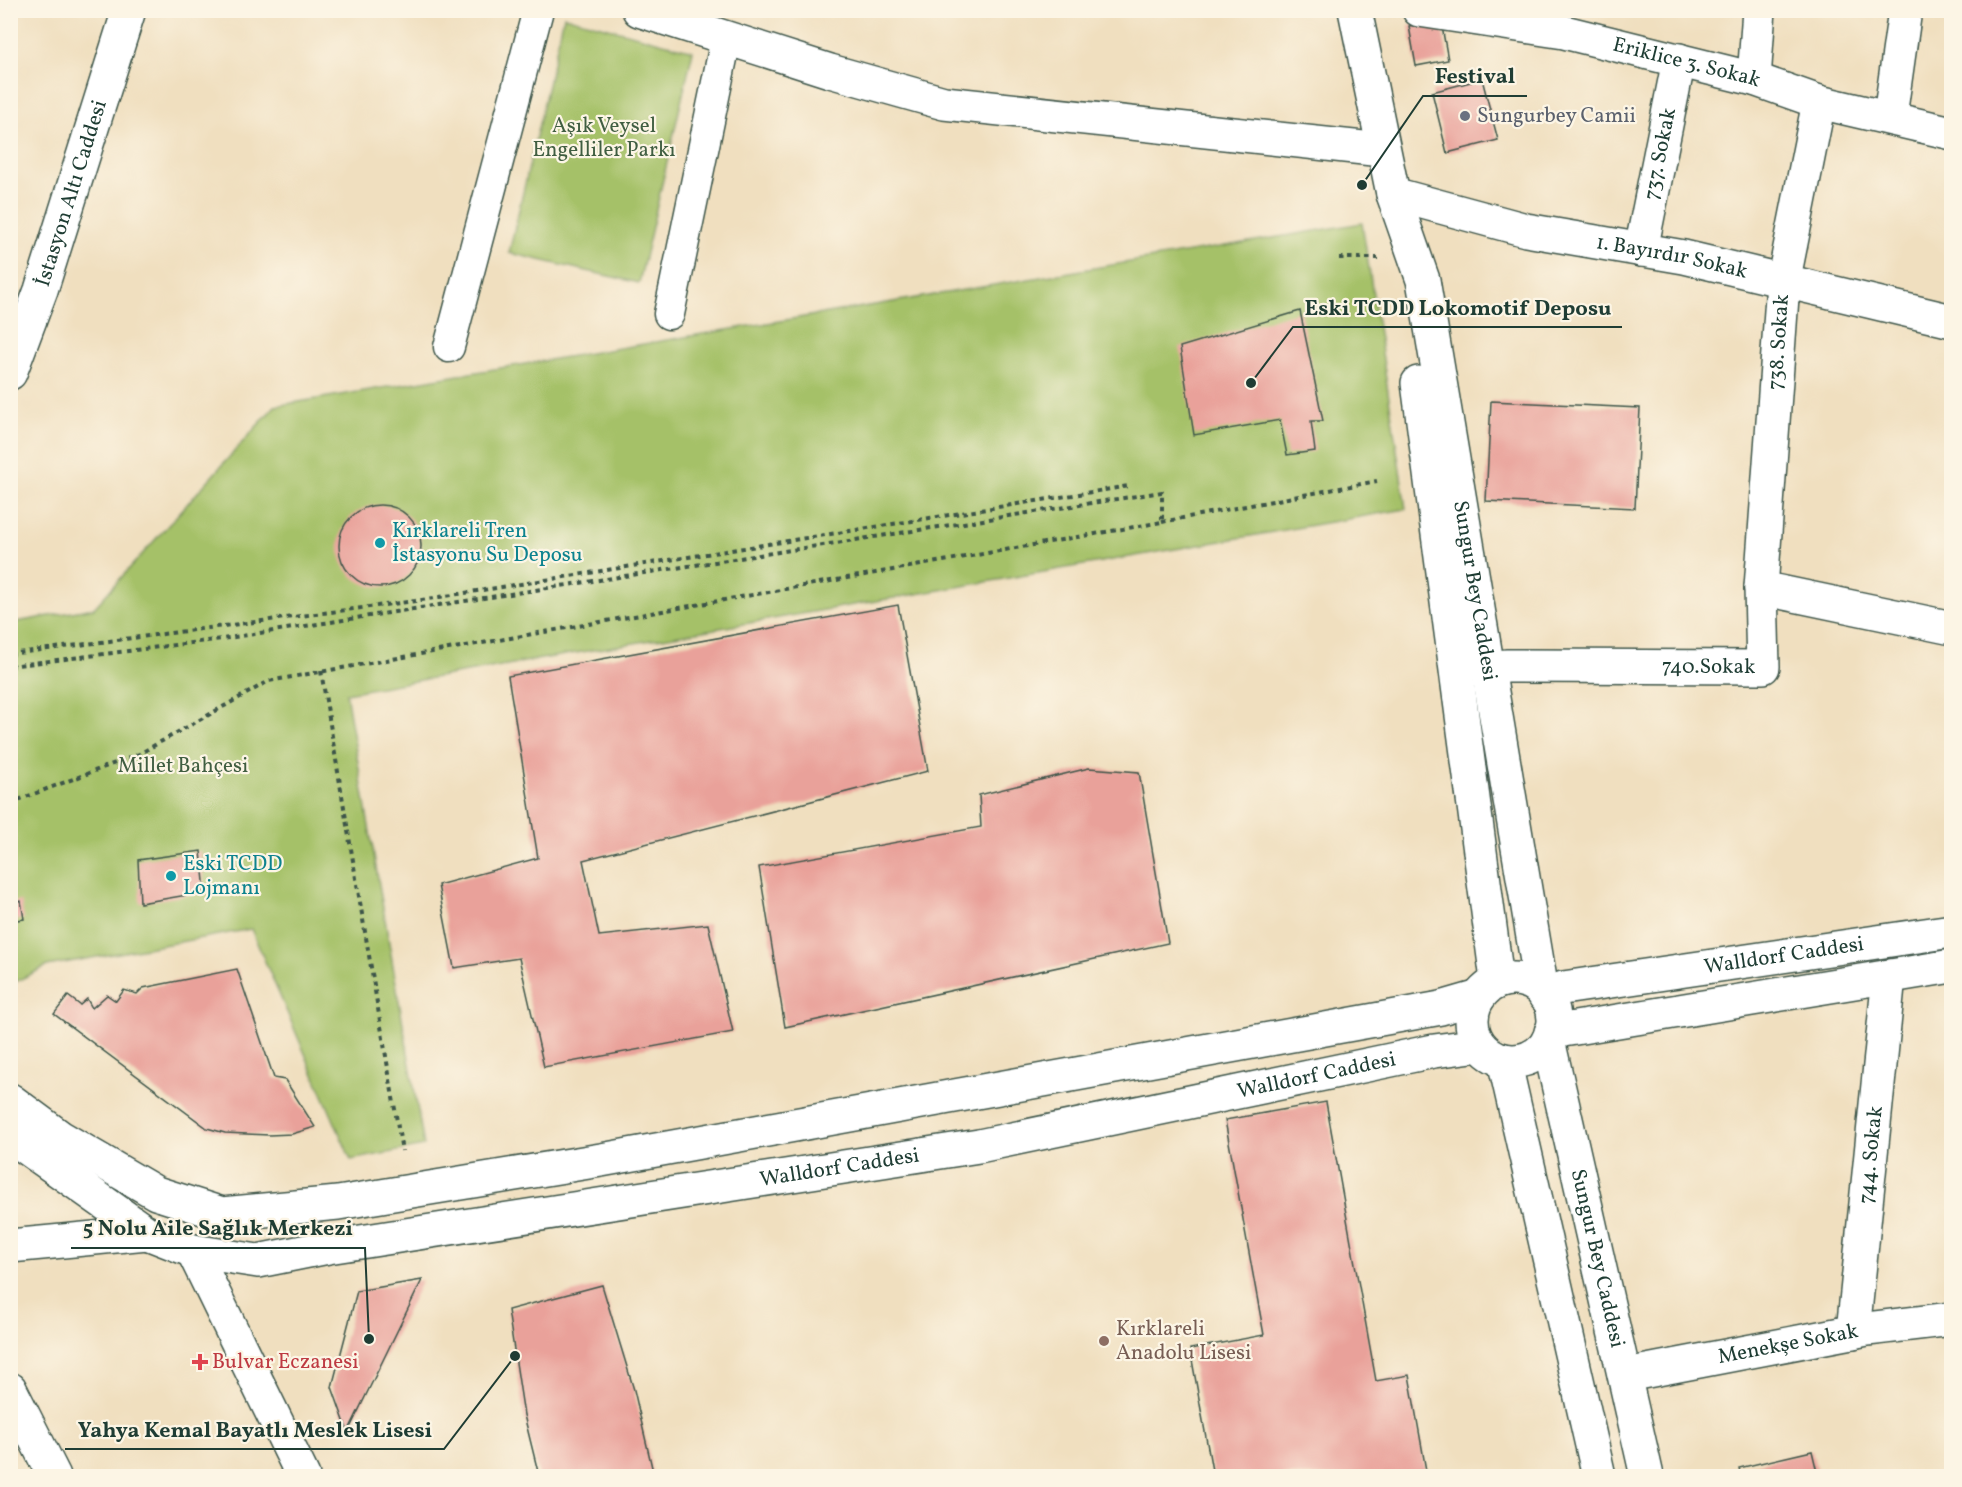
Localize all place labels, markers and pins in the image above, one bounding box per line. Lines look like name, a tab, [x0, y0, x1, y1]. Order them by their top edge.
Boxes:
callout: Festival	[1423, 56, 1527, 96]
place label: Sungurbey Camii	[1477, 102, 1636, 131]
marker: Sungurbey Camii	[1458, 109, 1472, 123]
callout: Eski TCDD Lokomotif Deposu	[1293, 287, 1622, 327]
place label: Kırklareli Tren İstasyonu Su Deposu	[392, 517, 583, 570]
marker: Kırklareli Tren İstasyonu Su Deposu	[373, 536, 387, 550]
place label: Eski TCDD Lojmanı	[183, 850, 282, 903]
marker: Eski TCDD Lojmanı	[164, 869, 178, 883]
callout: 5 Nolu Aile Sağlık Merkezi	[71, 1208, 365, 1248]
place label: Kırklareli Anadolu Lisesi	[1116, 1315, 1251, 1368]
marker: Kırklareli Anadolu Lisesi	[1097, 1334, 1111, 1348]
place label: Bulvar Eczanesi	[212, 1348, 359, 1377]
marker: Bulvar Eczanesi	[193, 1355, 207, 1369]
callout: Yahya Kemal Bayatlı Meslek Lisesi	[65, 1409, 444, 1449]

